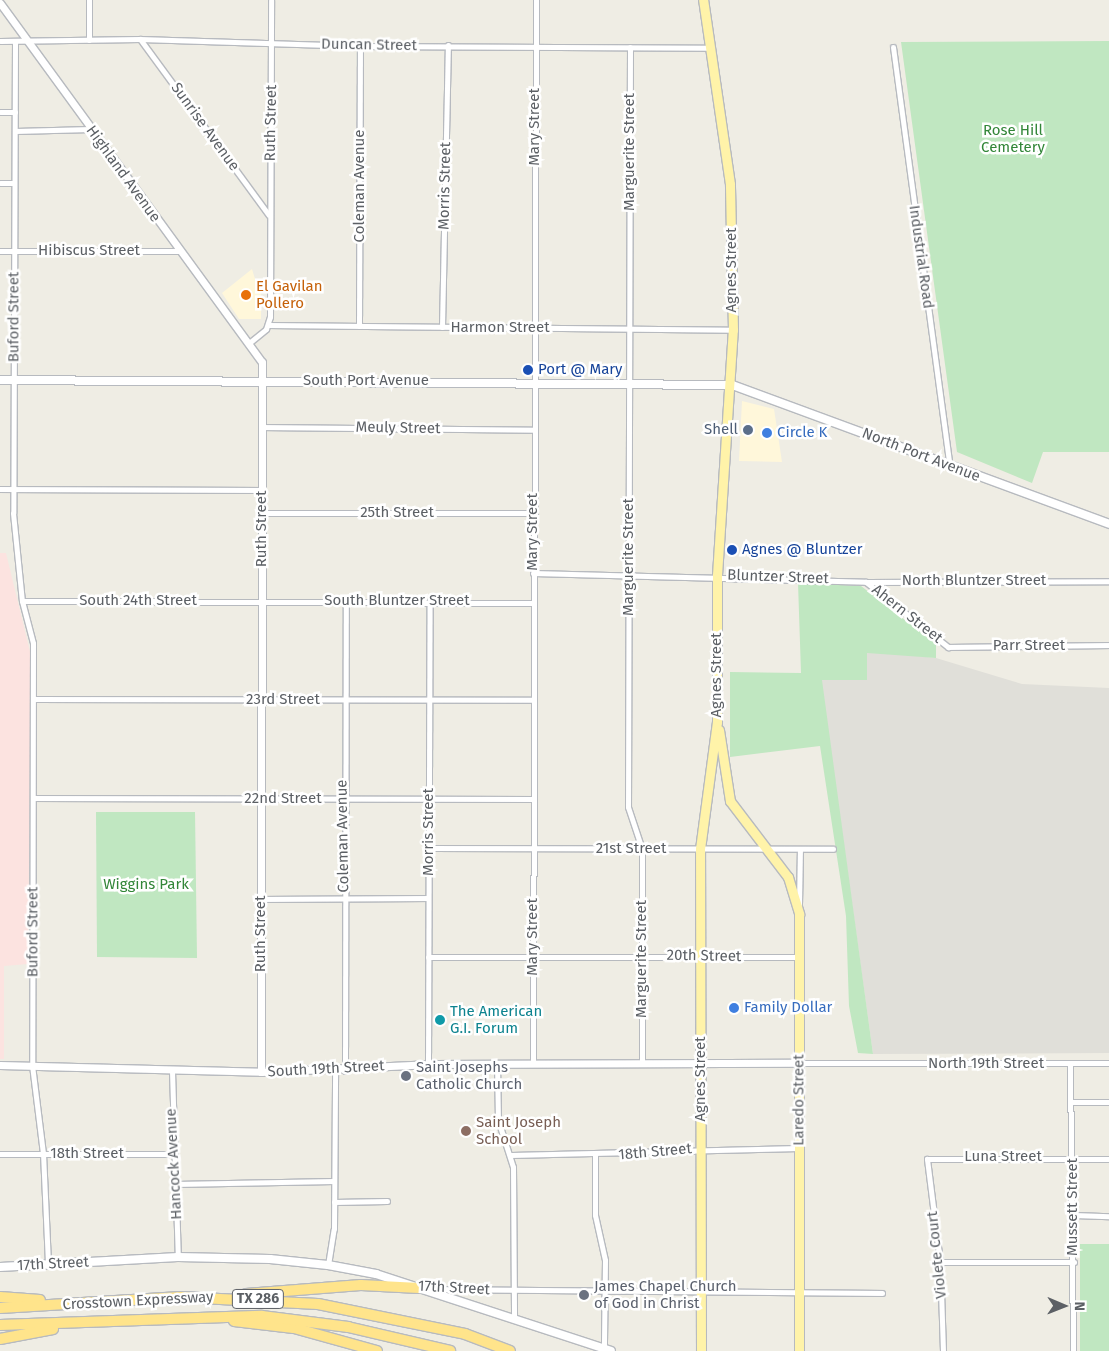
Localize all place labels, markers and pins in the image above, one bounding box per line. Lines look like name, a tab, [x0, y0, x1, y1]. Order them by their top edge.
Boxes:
place label: El Gavilan Pollero	[256, 277, 323, 312]
marker: El Gavilan Pollero	[240, 289, 252, 301]
place label: Port @ Mary	[538, 361, 622, 379]
marker: Port @ Mary	[522, 364, 534, 376]
place label: Shell	[704, 421, 738, 439]
marker: Shell	[742, 424, 754, 436]
place label: Circle K	[777, 424, 827, 442]
marker: Circle K	[761, 427, 773, 439]
place label: Agnes @ Bluntzer	[742, 541, 862, 559]
marker: Agnes @ Bluntzer	[726, 544, 738, 556]
place label: Family Dollar	[744, 999, 832, 1017]
place label: The American G.I. Forum	[450, 1002, 542, 1037]
marker: Family Dollar	[728, 1002, 740, 1014]
marker: The American G.I. Forum	[434, 1014, 446, 1026]
place label: Saint Josephs Catholic Church	[416, 1058, 522, 1093]
marker: Saint Josephs Catholic Church	[400, 1070, 412, 1082]
place label: Saint Joseph School	[476, 1113, 561, 1148]
marker: Saint Joseph School	[460, 1125, 472, 1137]
place label: James Chapel Church of God in Christ	[594, 1277, 736, 1312]
marker: James Chapel Church of God in Christ	[578, 1289, 590, 1301]

